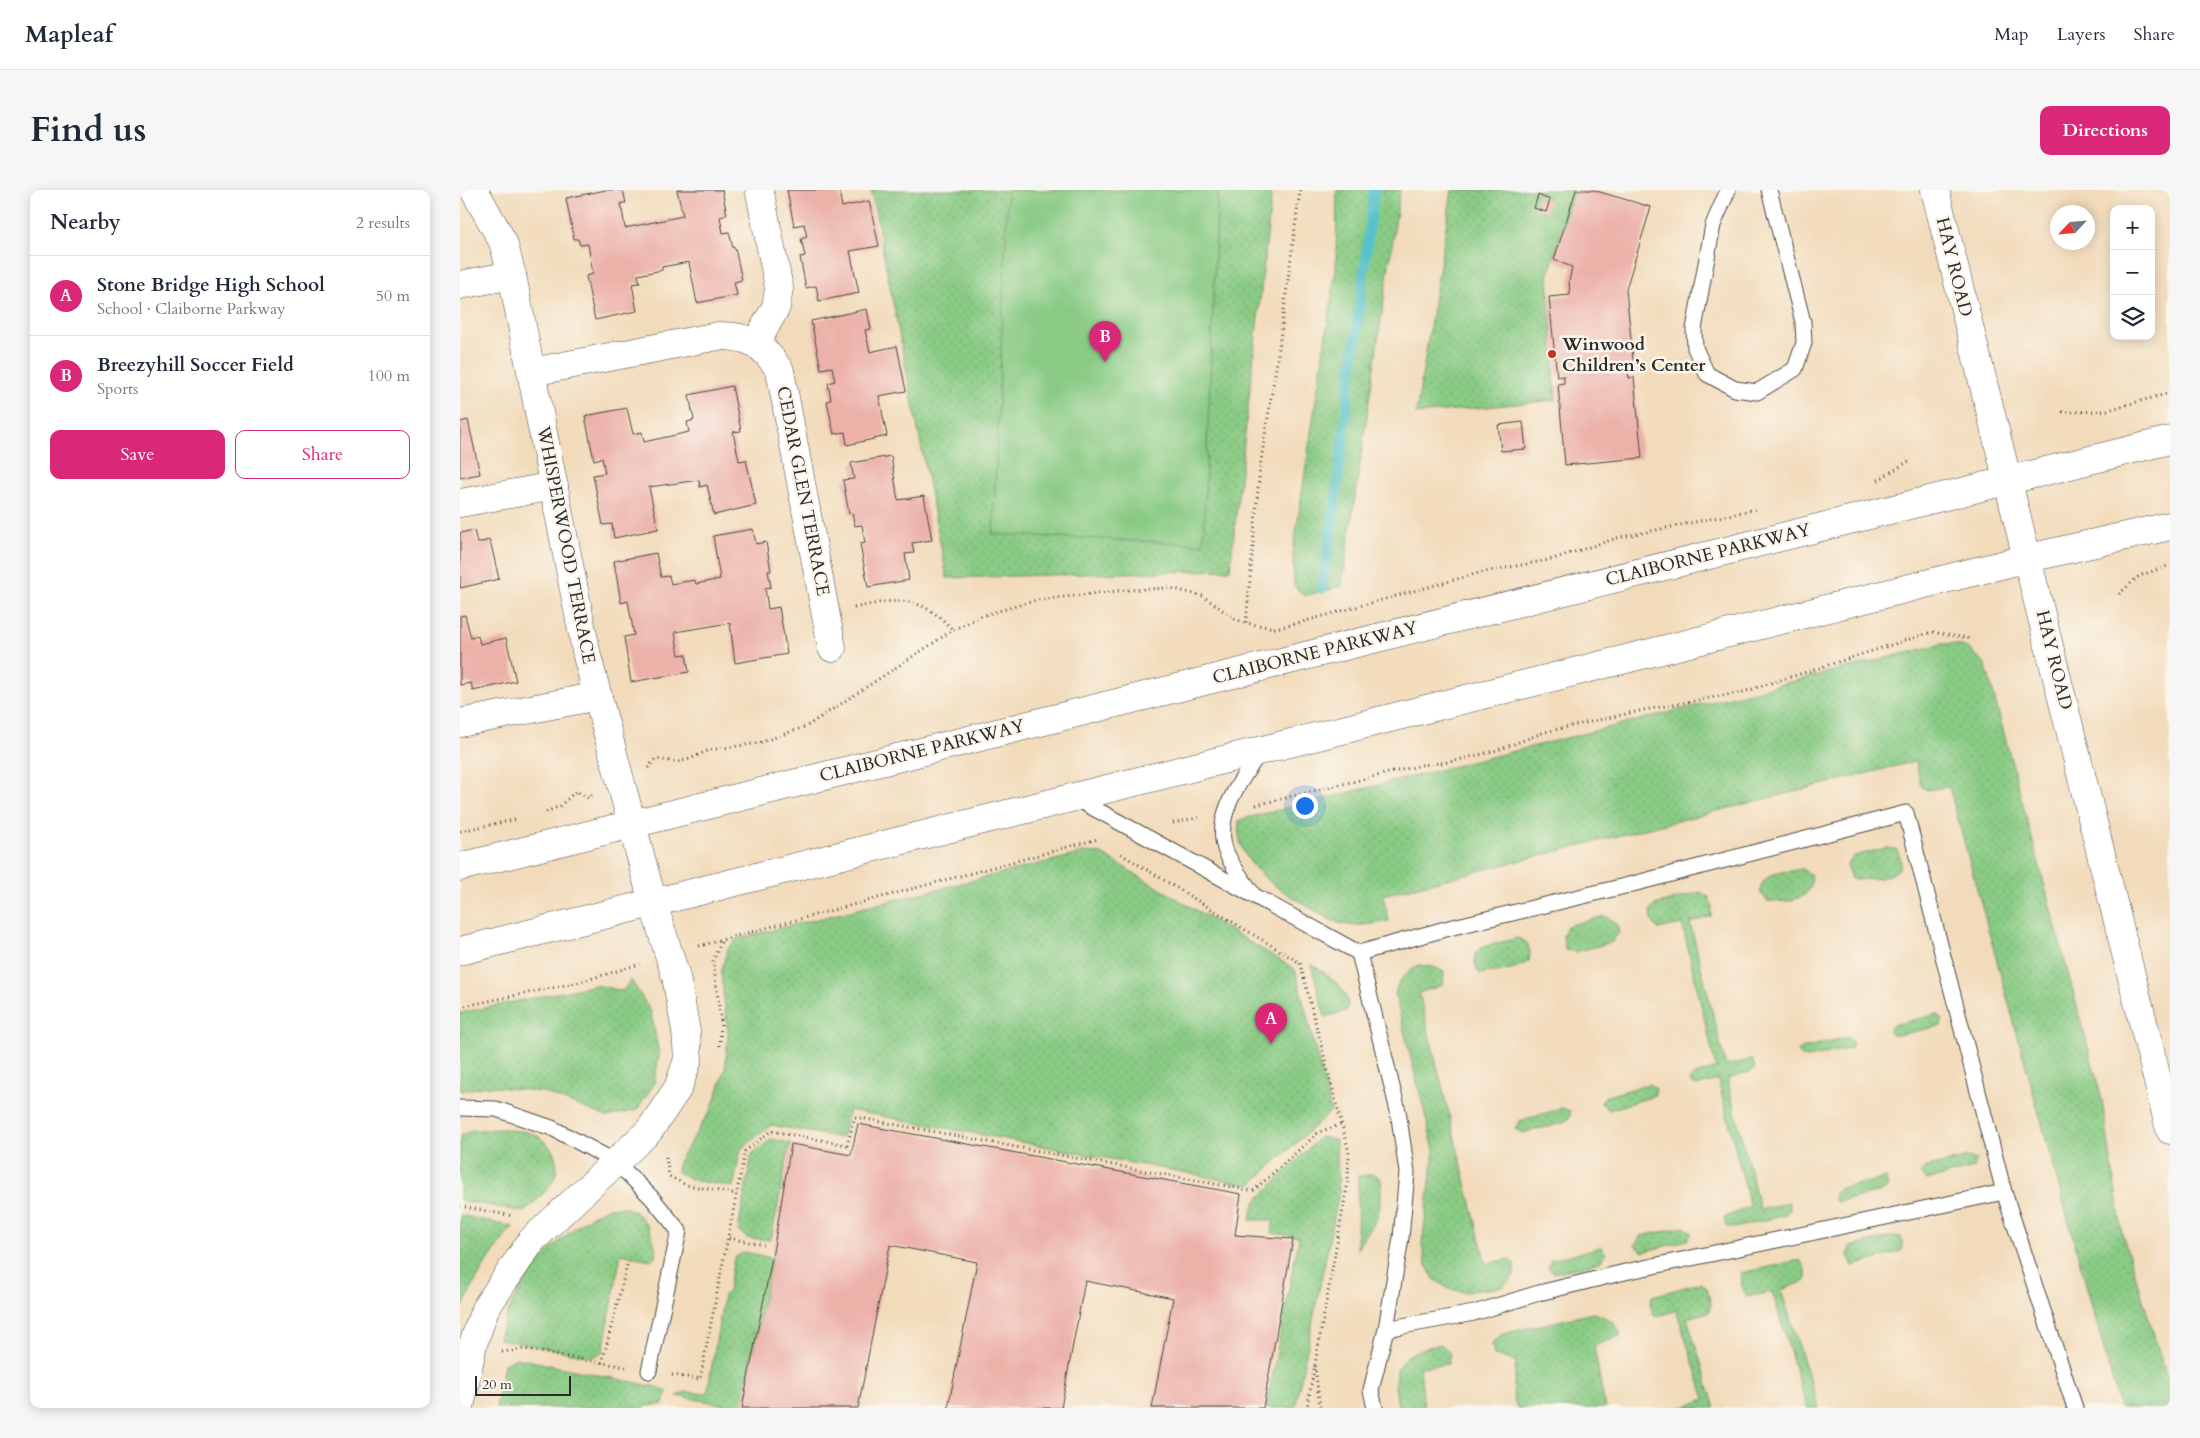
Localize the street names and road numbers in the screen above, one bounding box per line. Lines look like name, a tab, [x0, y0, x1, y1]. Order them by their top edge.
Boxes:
street label: HAY ROAD	[1930, 215, 1978, 319]
street label: CEDAR GLEN TERRACE	[770, 384, 836, 598]
street label: WHISPERWOOD TERRACE	[530, 423, 601, 666]
street label: CLAIBORNE PARKWAY	[1603, 517, 1814, 593]
street label: HAY ROAD	[2030, 608, 2078, 712]
street label: CLAIBORNE PARKWAY	[1210, 615, 1421, 691]
street label: CLAIBORNE PARKWAY	[817, 713, 1028, 789]

